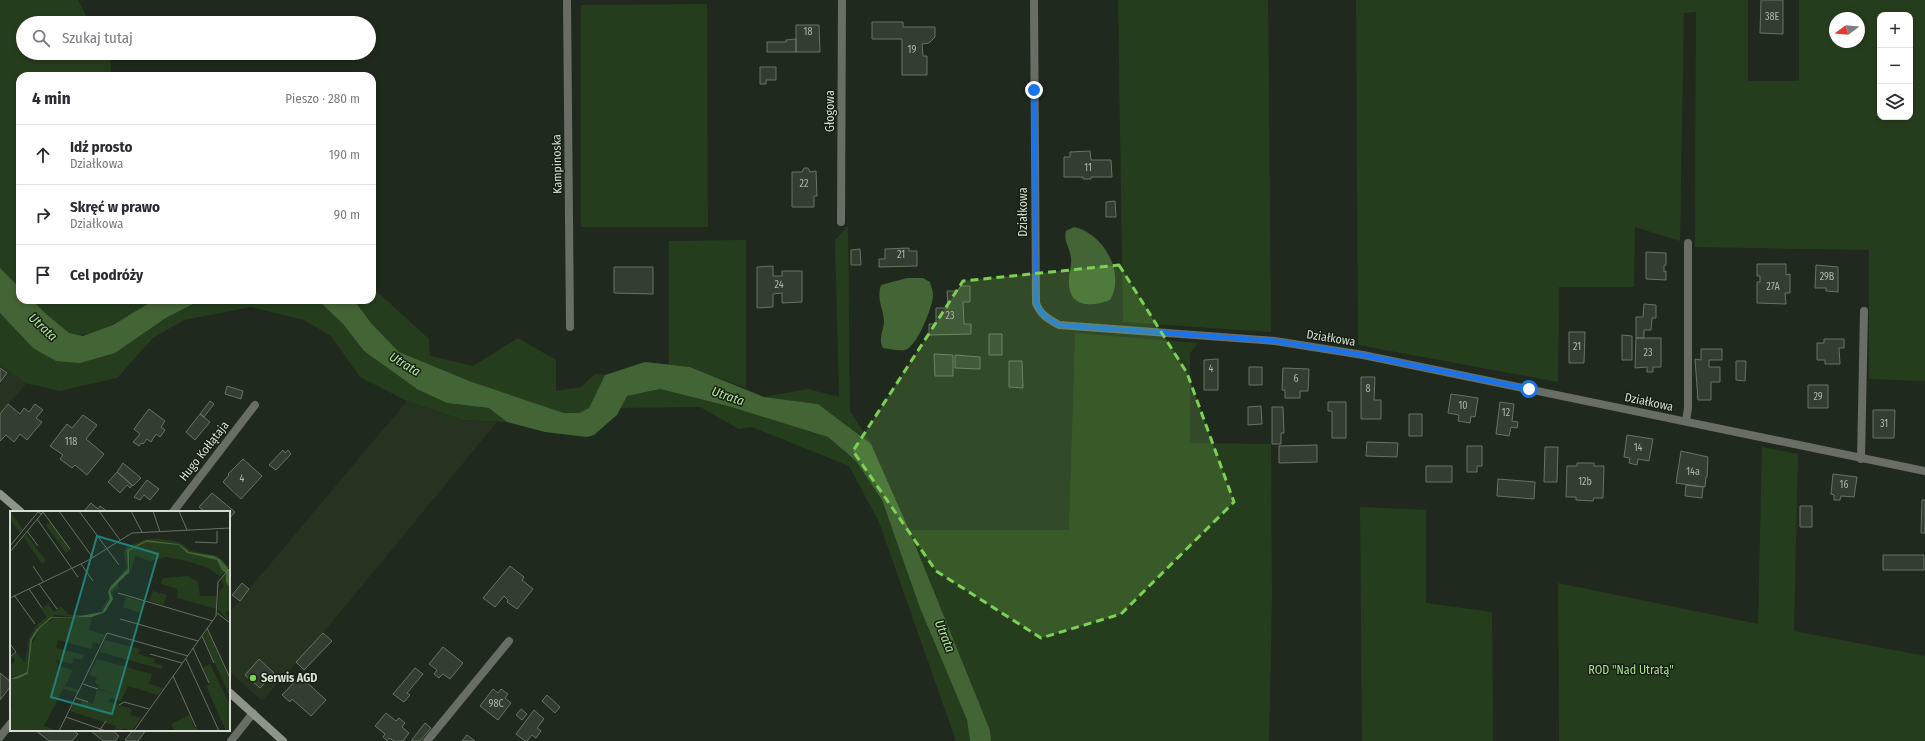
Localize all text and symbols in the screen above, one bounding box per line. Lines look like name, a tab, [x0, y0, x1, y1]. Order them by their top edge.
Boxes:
house number: 38E	[1765, 11, 1779, 23]
north arrow	[1829, 12, 1865, 48]
map controls	[1877, 12, 1913, 120]
button: +	[1877, 12, 1913, 48]
search box	[16, 16, 376, 60]
house number: 18	[804, 26, 812, 38]
icon: search	[30, 27, 52, 49]
text: Szukaj tutaj	[62, 29, 133, 47]
house number: 19	[908, 44, 917, 56]
button: −	[1877, 48, 1913, 84]
route end	[1025, 81, 1043, 99]
button: layers	[1877, 84, 1913, 120]
text: 4 min	[32, 88, 71, 109]
street label: Głogowa	[823, 90, 837, 132]
text: Pieszo · 280 m	[285, 91, 360, 106]
street label: Kampinoska	[549, 134, 565, 194]
text: Idź prosto	[70, 138, 132, 156]
icon: ahead	[32, 144, 54, 166]
text: 190 m	[329, 147, 360, 162]
text: Działkowa	[70, 156, 123, 171]
house number: 11	[1084, 162, 1092, 174]
house number: 22	[800, 178, 809, 190]
street label: Działkowa	[1016, 187, 1030, 237]
text: Skręć w prawo	[70, 198, 160, 216]
icon: right	[32, 204, 54, 226]
text: 90 m	[334, 207, 360, 222]
text: Działkowa	[70, 216, 123, 231]
house number: 21	[897, 249, 905, 261]
icon: arrive	[32, 264, 54, 286]
text: Cel podróży	[70, 266, 143, 284]
house number: 29B	[1820, 271, 1835, 283]
house number: 24	[774, 279, 784, 291]
house number: 27A	[1766, 281, 1780, 293]
water label: Utrata	[26, 310, 61, 344]
house number: 23	[946, 310, 955, 322]
street label: Działkowa	[1306, 327, 1357, 349]
house number: 21	[1573, 341, 1581, 353]
house number: 23	[1644, 347, 1653, 359]
water label: Utrata	[387, 349, 423, 379]
house number: 4	[1209, 363, 1214, 375]
house number: 6	[1294, 373, 1299, 385]
route start	[1520, 380, 1538, 398]
water label: Utrata	[710, 383, 747, 409]
house number: 8	[1366, 383, 1371, 395]
street label: Działkowa	[1623, 390, 1675, 414]
house number: 29	[1813, 391, 1823, 403]
house number: 10	[1458, 400, 1468, 412]
house number: 12	[1502, 407, 1511, 419]
street label: Hugo Kołłątaja	[176, 418, 232, 484]
house number: 31	[1880, 418, 1888, 430]
house number: 118	[65, 436, 77, 448]
house number: 14	[1634, 442, 1643, 454]
house number: 14a	[1686, 466, 1700, 478]
house number: 4	[240, 473, 245, 485]
house number: 12b	[1578, 476, 1592, 488]
house number: 16	[1840, 479, 1848, 491]
inset map	[10, 511, 230, 731]
water label: Utrata	[932, 618, 958, 655]
park label: ROD "Nad Utratą"	[1588, 663, 1674, 677]
place label: Serwis AGD	[261, 671, 317, 685]
marker: Serwis AGD	[248, 673, 258, 683]
house number: 98C	[489, 698, 503, 710]

